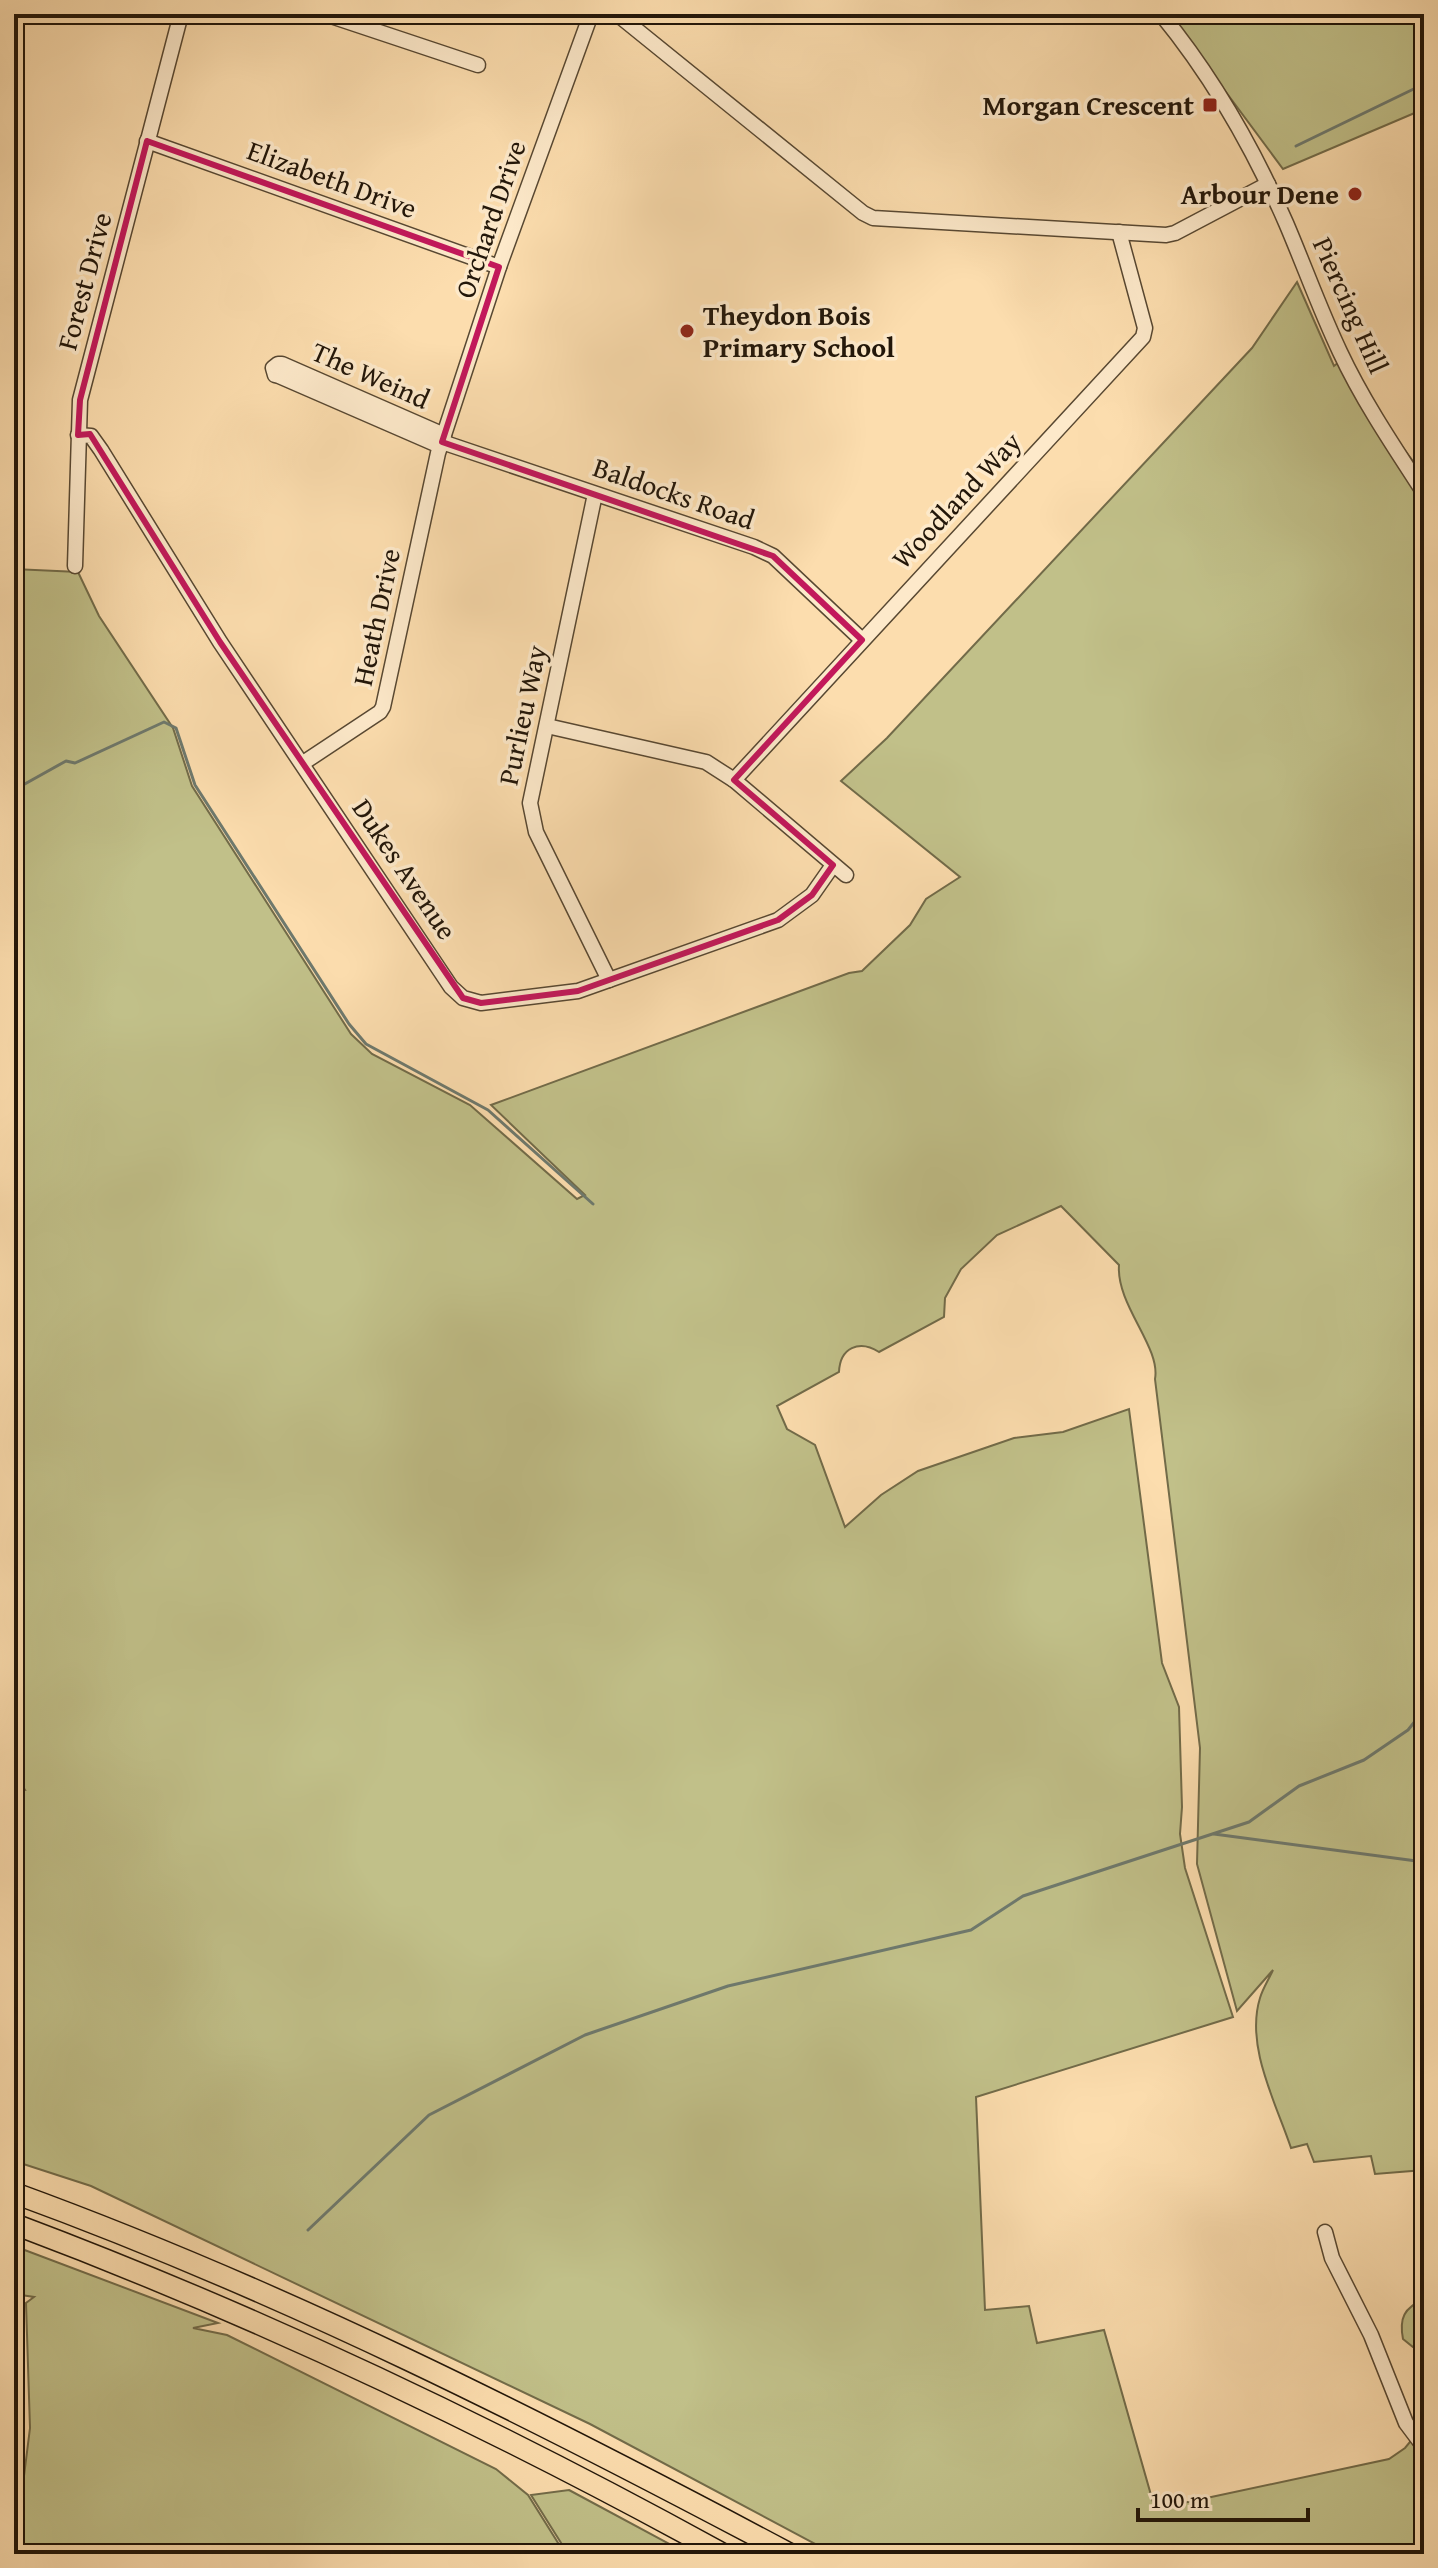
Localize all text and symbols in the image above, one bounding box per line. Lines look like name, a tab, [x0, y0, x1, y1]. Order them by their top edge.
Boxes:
place label: Morgan Crescent	[982, 84, 1194, 125]
marker: Morgan Crescent	[1201, 96, 1219, 114]
street label: Elizabeth Drive	[242, 129, 423, 228]
street label: Orchard Drive	[443, 134, 536, 303]
place label: Arbour Dene	[1181, 173, 1339, 214]
marker: Arbour Dene	[1346, 185, 1364, 203]
street label: Forest Drive	[45, 207, 122, 354]
street label: Piercing Hill	[1303, 230, 1400, 380]
place label: Theydon Bois Primary School	[703, 294, 895, 367]
marker: Theydon Bois Primary School	[678, 322, 696, 340]
street label: The Weind	[306, 330, 437, 419]
street label: Woodland Way	[881, 422, 1030, 577]
street label: Baldocks Road	[588, 446, 760, 539]
street label: Heath Drive	[341, 544, 410, 689]
street label: Purlieu Way	[487, 641, 556, 789]
street label: Dukes Avenue	[343, 790, 468, 947]
scale bar	[1138, 2472, 1308, 2522]
text: 100 m	[1150, 2482, 1210, 2517]

